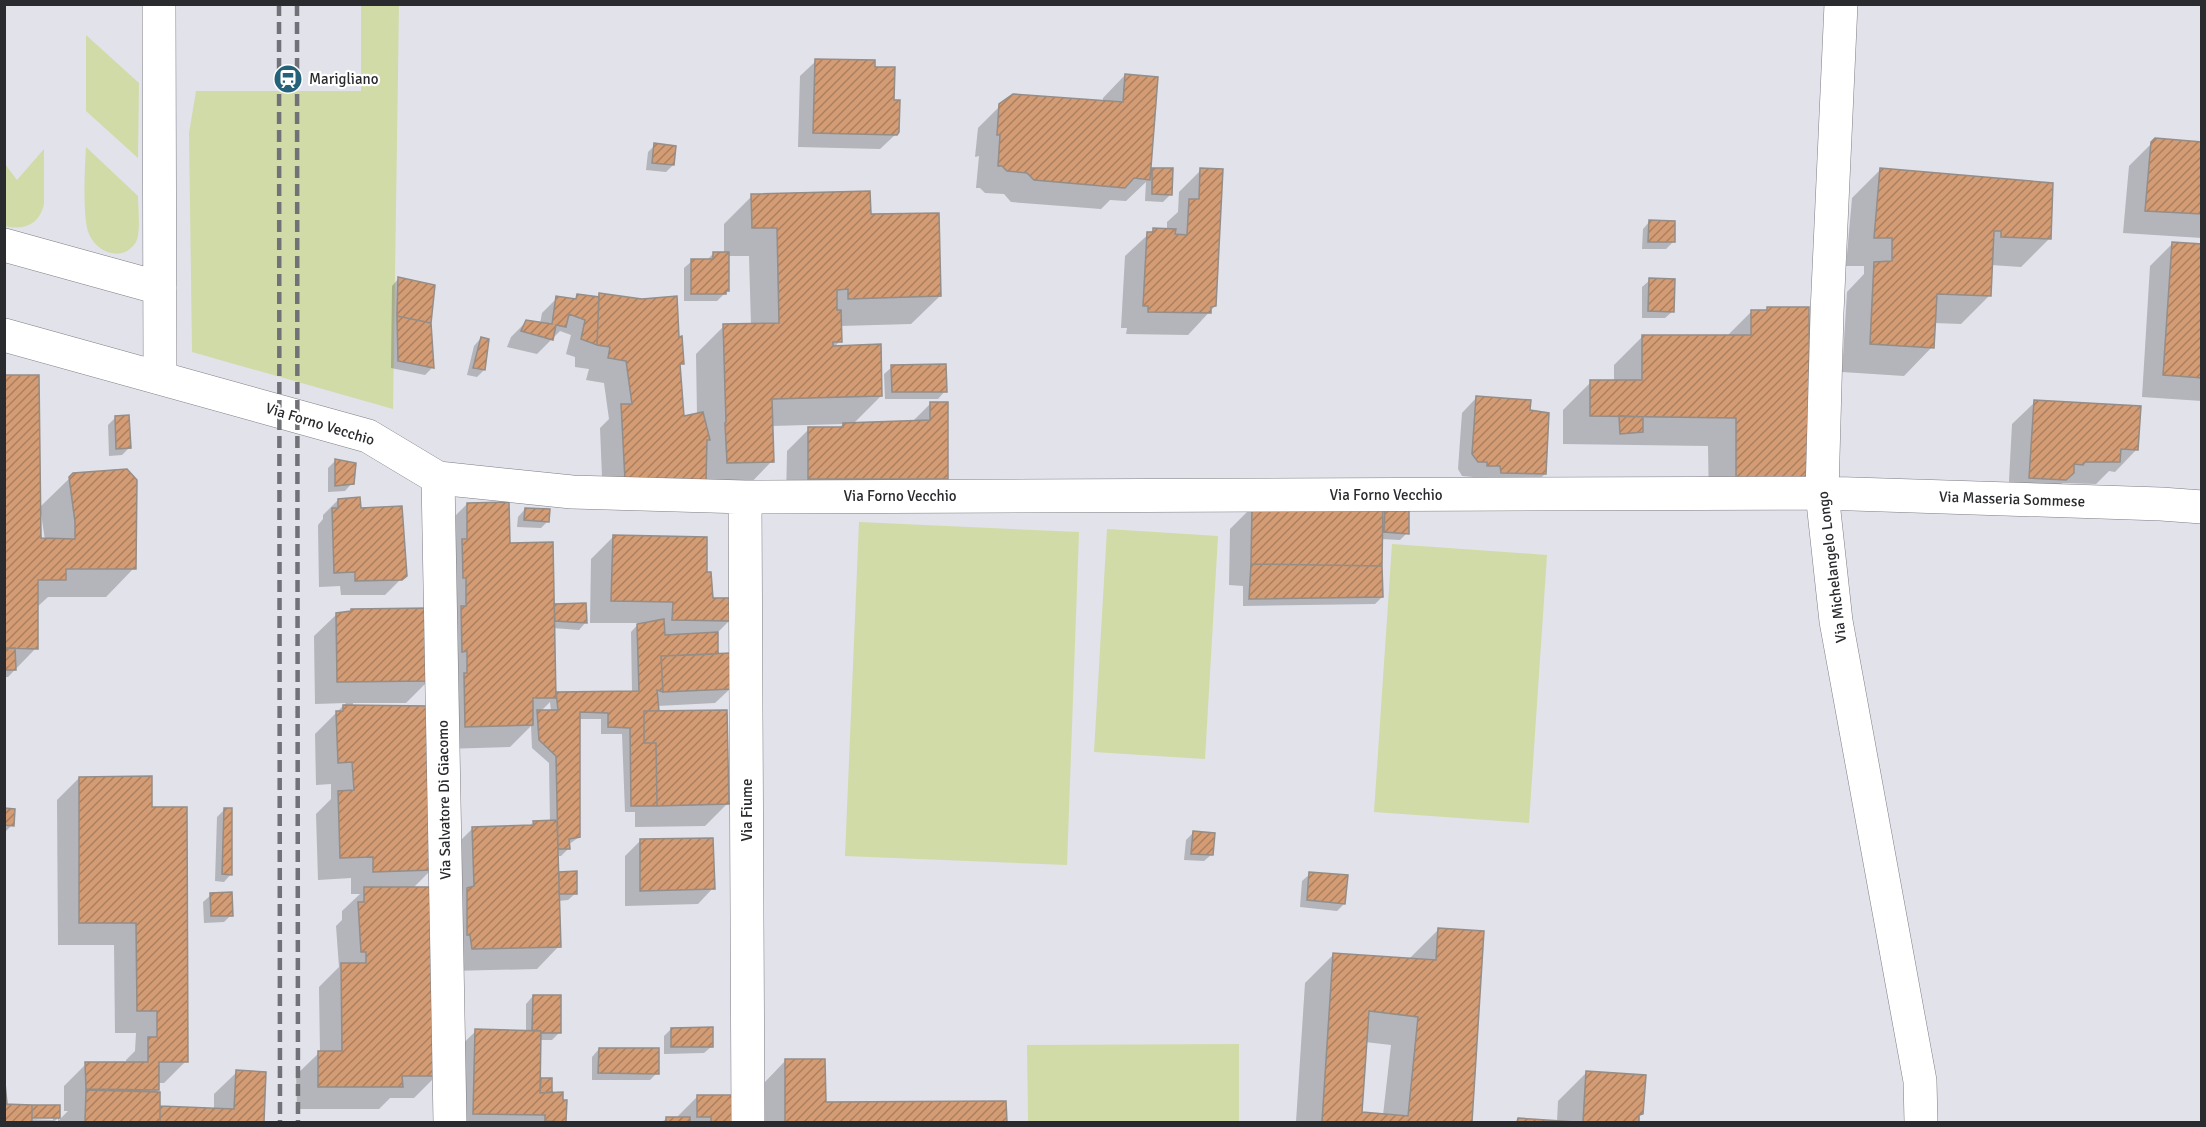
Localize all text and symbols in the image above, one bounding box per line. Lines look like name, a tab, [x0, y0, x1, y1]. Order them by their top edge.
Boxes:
station icon: Marigliano	[272, 63, 304, 95]
place label: Marigliano	[309, 70, 379, 88]
street label: Via Forno Vecchio	[263, 399, 377, 449]
street label: Via Forno Vecchio	[1329, 486, 1443, 504]
street label: Via Forno Vecchio	[843, 487, 957, 505]
street label: Via Masseria Sommese	[1939, 487, 2085, 511]
street label: Via Michelangelo Longo	[1814, 490, 1850, 644]
street label: Via Salvatore Di Giacomo	[434, 720, 454, 880]
street label: Via Fiume	[738, 778, 756, 842]

